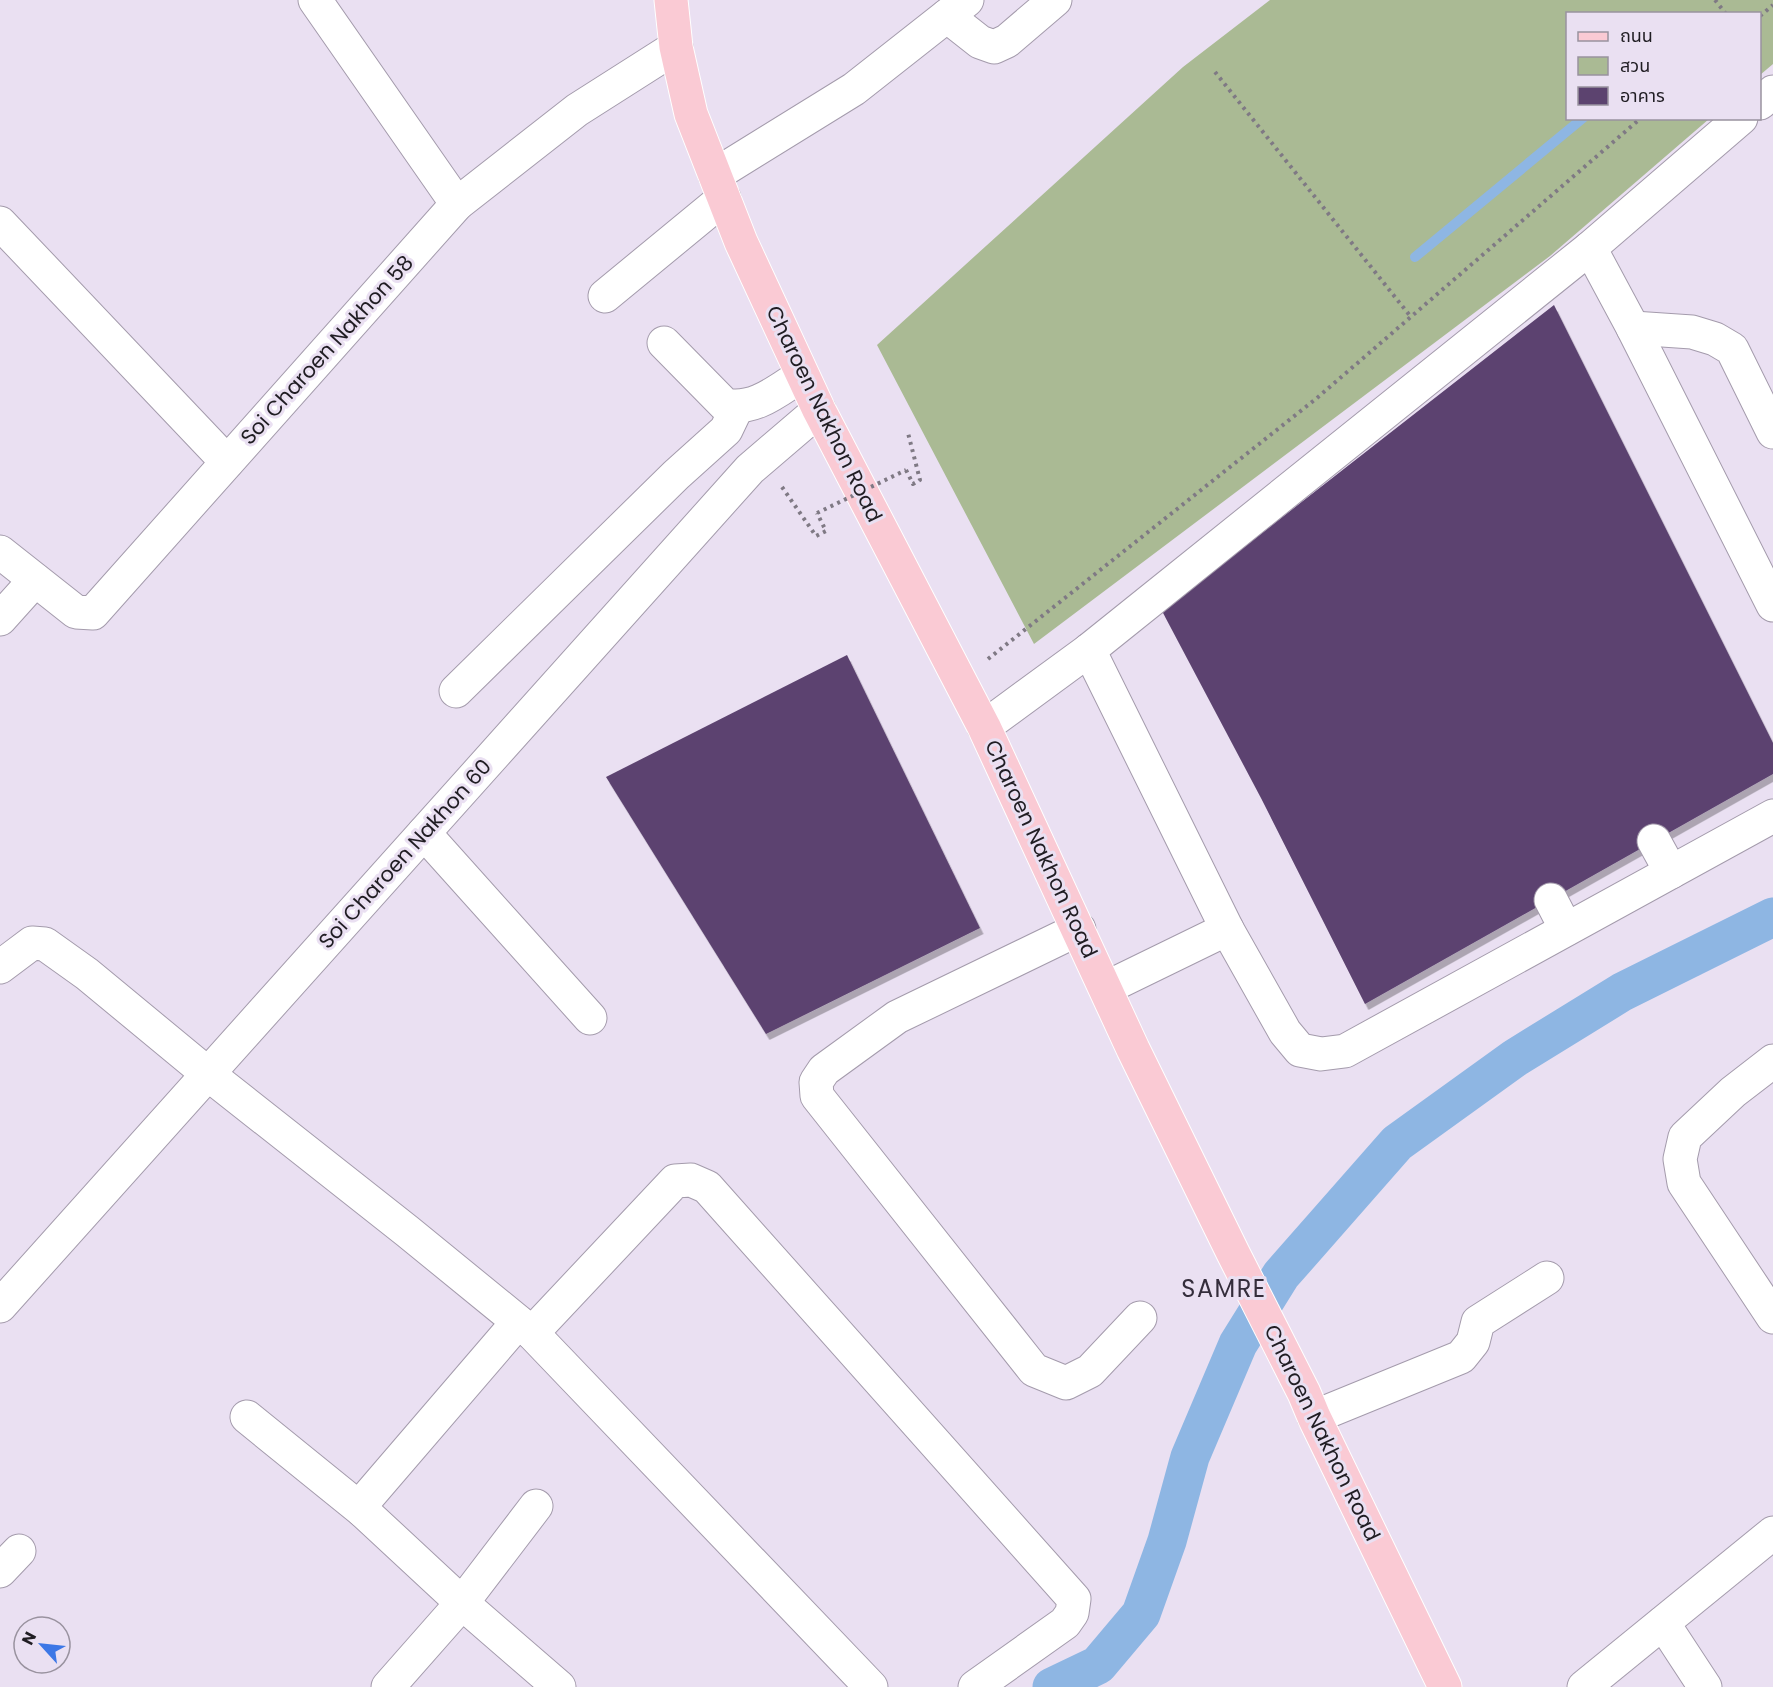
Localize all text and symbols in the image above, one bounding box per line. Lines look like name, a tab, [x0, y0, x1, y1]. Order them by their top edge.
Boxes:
legend	[1566, 12, 1761, 120]
text: ถนน	[1620, 23, 1653, 48]
text: สวน	[1620, 53, 1650, 78]
text: อาคาร	[1620, 83, 1665, 108]
street label: Soi Charoen Nakhon 58	[234, 249, 420, 451]
street label: Charoen Nakhon Road	[759, 301, 890, 527]
street label: Charoen Nakhon Road	[978, 735, 1105, 963]
street label: Soi Charoen Nakhon 60	[312, 753, 498, 955]
district label: SAMRE	[1181, 1272, 1267, 1305]
street label: Charoen Nakhon Road	[1257, 1320, 1388, 1546]
north arrow	[12, 1615, 72, 1675]
text: N	[16, 1628, 42, 1649]

